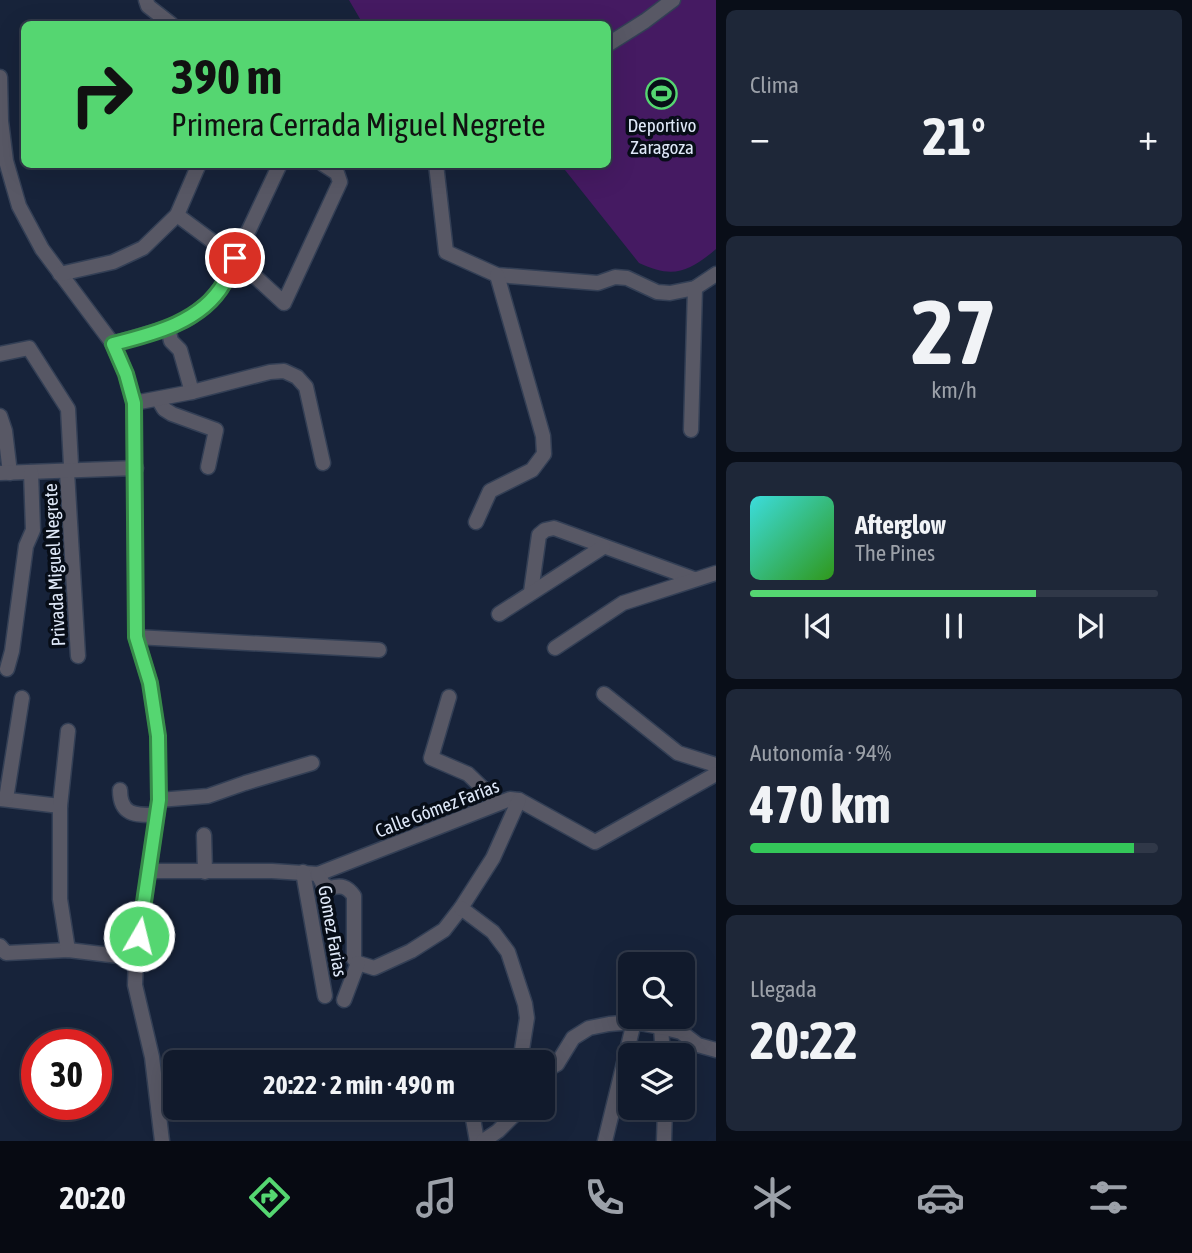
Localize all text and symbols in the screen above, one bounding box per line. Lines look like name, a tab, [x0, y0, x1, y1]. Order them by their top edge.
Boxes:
text: 390 m	[171, 48, 282, 104]
icon: right	[56, 49, 147, 140]
text: Clima	[750, 72, 799, 98]
sports icon: Deportivo Zaragoza	[645, 77, 679, 111]
text: Primera Cerrada Miguel Negrete	[171, 106, 546, 143]
text: 21°	[922, 106, 986, 166]
place label: Deportivo Zaragoza	[627, 114, 697, 158]
text: −	[750, 115, 770, 158]
text: +	[1138, 115, 1158, 158]
pin	[205, 228, 265, 288]
icon: arrive	[216, 239, 254, 277]
text: 27	[911, 279, 997, 383]
text: km/h	[931, 377, 977, 403]
street label: Privada Miguel Negrete	[39, 483, 69, 647]
text: Afterglow	[855, 510, 946, 540]
text: The Pines	[855, 540, 935, 566]
icon: previous	[799, 607, 837, 645]
icon: pause	[935, 607, 973, 645]
icon: next	[1071, 607, 1109, 645]
text: Autonomía · 94%	[750, 740, 891, 766]
street label: Calle Gómez Farías	[372, 774, 502, 842]
text: 470 km	[750, 774, 891, 834]
street label: Gomez Farias	[314, 884, 352, 979]
position arrow	[102, 899, 176, 973]
map controls	[618, 952, 695, 1120]
button: search	[618, 952, 695, 1029]
text: Llegada	[750, 976, 817, 1002]
text: 20:22	[750, 1010, 858, 1070]
speed limit sign: 30	[21, 1029, 112, 1120]
button: layers	[618, 1043, 695, 1120]
text: 20:22 · 2 min · 490 m	[263, 1070, 455, 1100]
icon: directions	[245, 1173, 294, 1222]
icon: music	[412, 1173, 461, 1222]
icon: phone	[580, 1173, 629, 1222]
icon: climate	[748, 1173, 797, 1222]
icon: car	[916, 1173, 965, 1222]
icon: filters	[1084, 1173, 1133, 1222]
text: 20:20	[59, 1179, 126, 1216]

